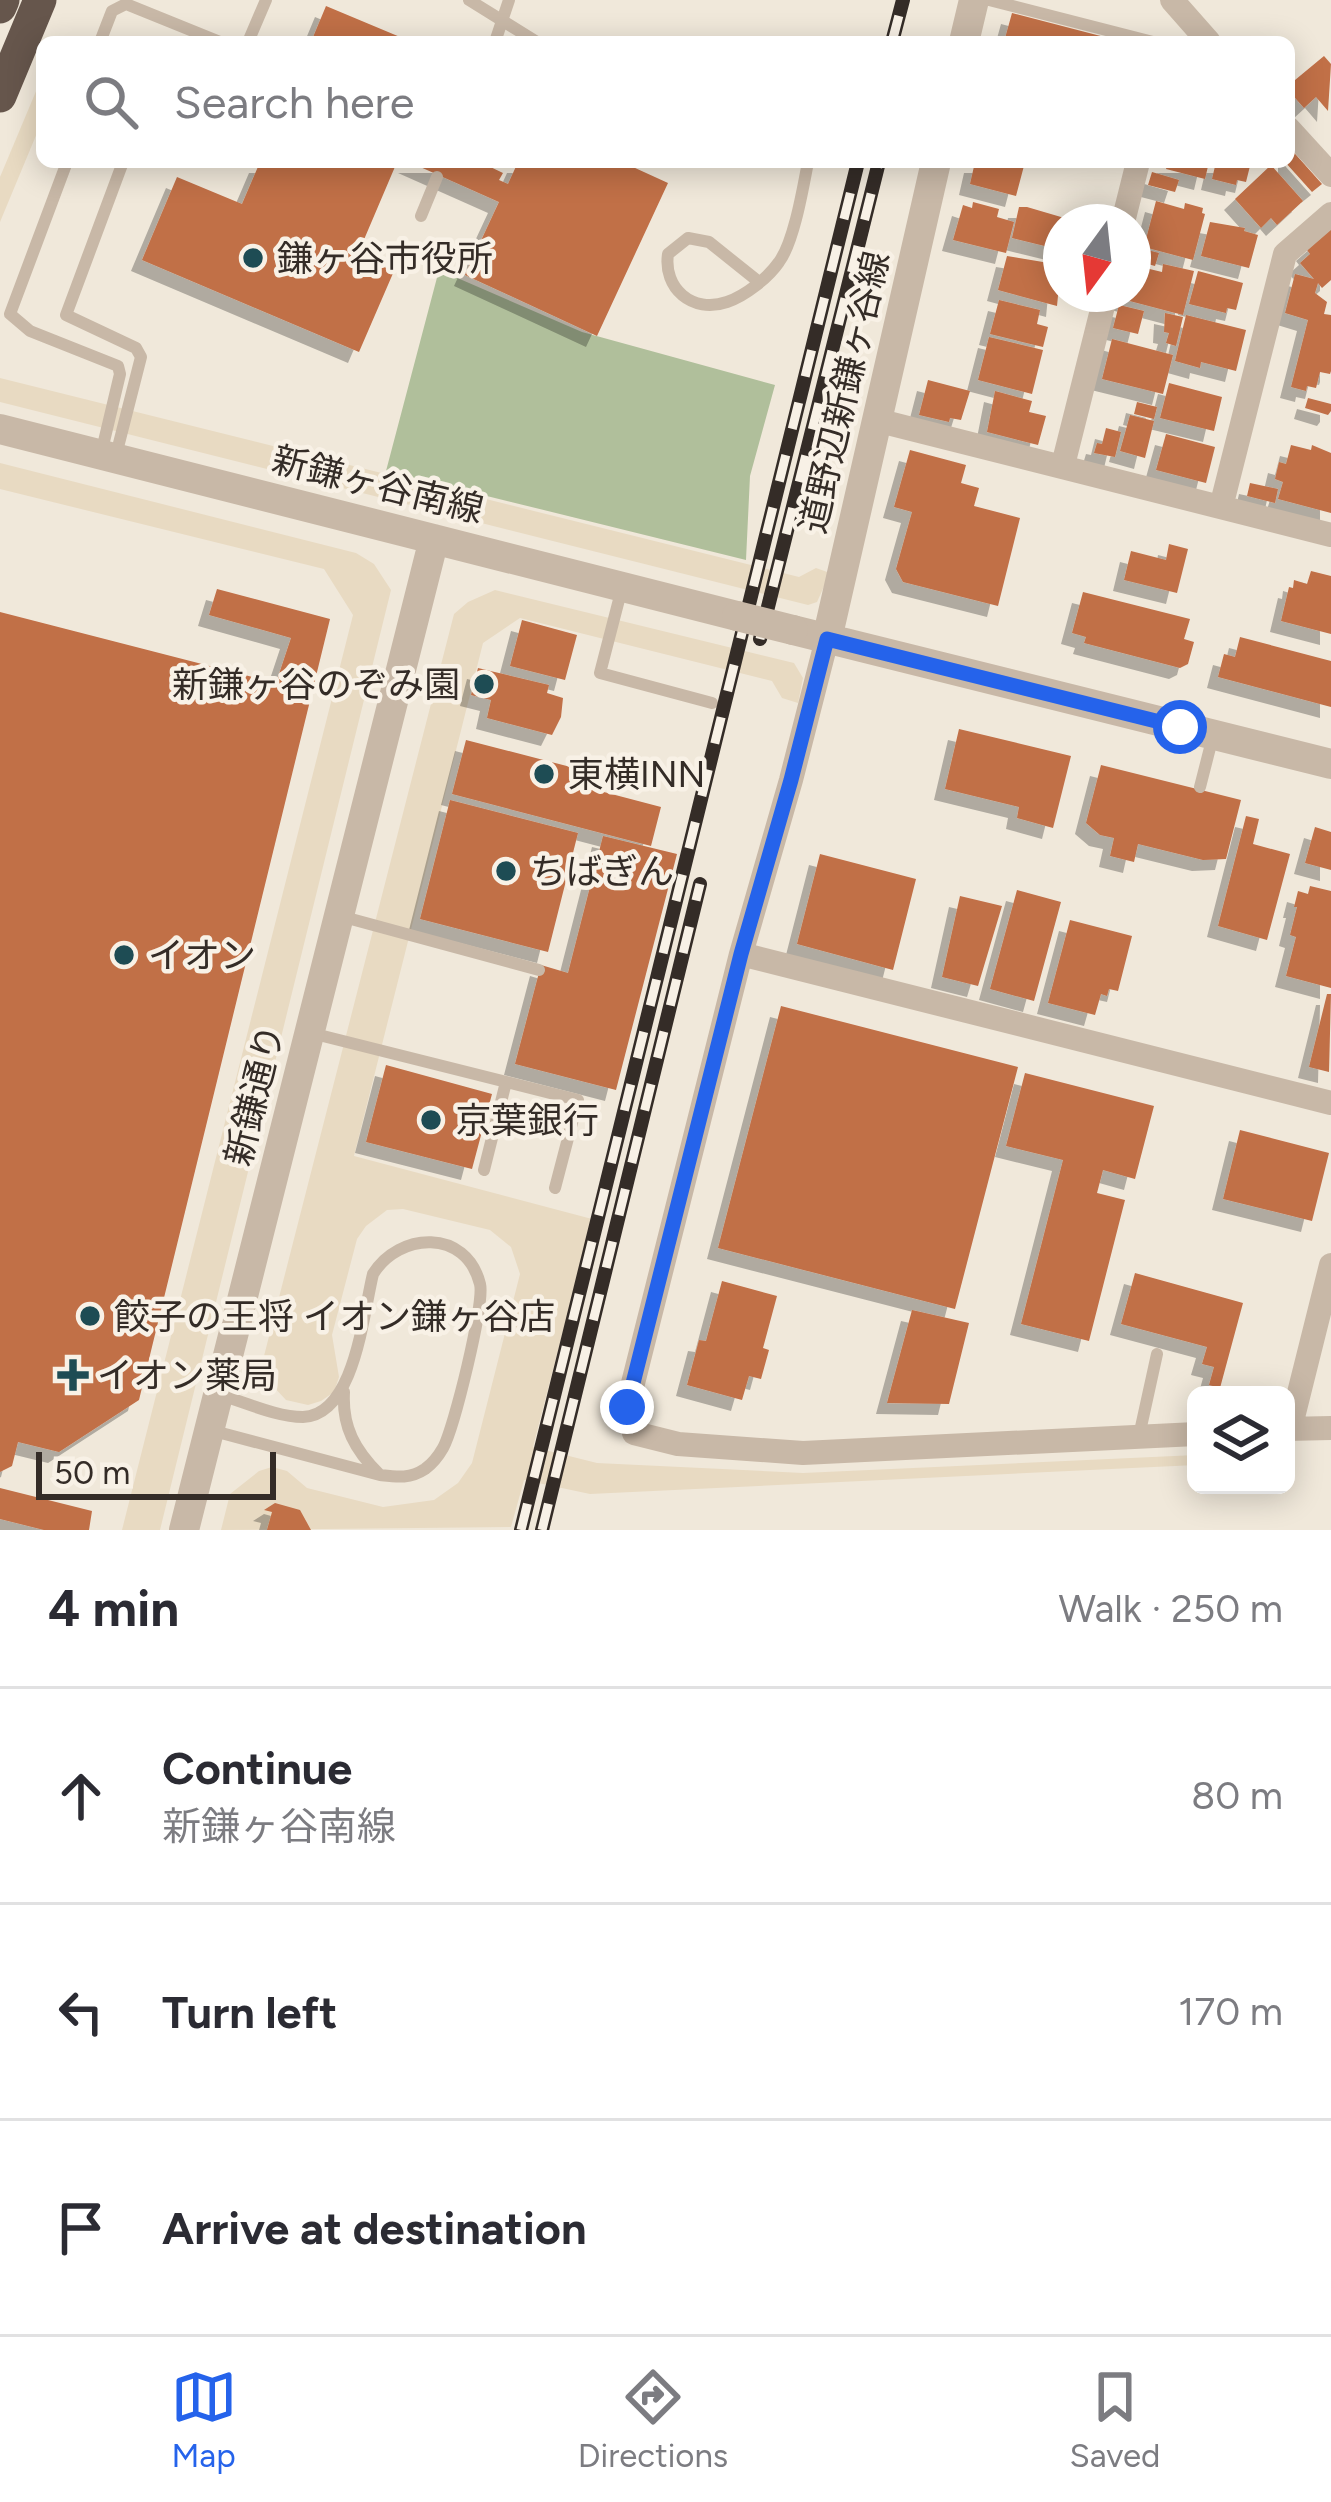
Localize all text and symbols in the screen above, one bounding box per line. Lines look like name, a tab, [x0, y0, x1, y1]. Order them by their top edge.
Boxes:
search box	[36, 36, 1295, 168]
icon: search	[78, 69, 144, 135]
text: Search here	[174, 75, 414, 129]
north arrow	[1043, 204, 1151, 312]
place label: 鎌ヶ谷市役所	[277, 237, 493, 280]
marker: 鎌ヶ谷市役所	[240, 245, 266, 271]
street label: 道野辺新鎌ヶ谷線	[791, 247, 898, 537]
street label: 新鎌ヶ谷南線	[268, 437, 488, 531]
place label: 新鎌ヶ谷のぞみ園	[172, 663, 460, 706]
marker: 新鎌ヶ谷のぞみ園	[471, 671, 497, 697]
route start	[1153, 700, 1207, 754]
place label: 東横INN	[568, 753, 705, 796]
marker: 東横INN	[531, 761, 557, 787]
place label: ちばぎん	[530, 850, 674, 893]
marker: ちばぎん	[493, 858, 519, 884]
place label: イオン	[148, 934, 256, 977]
marker: イオン	[111, 942, 137, 968]
street label: 新鎌通り	[216, 1020, 293, 1170]
place label: 京葉銀行	[455, 1099, 599, 1142]
marker: 京葉銀行	[418, 1107, 444, 1133]
place label: 餃子の王将 イオン鎌ヶ谷店	[114, 1295, 555, 1338]
marker: 餃子の王将 イオン鎌ヶ谷店	[77, 1303, 103, 1329]
place label: イオン薬局	[97, 1354, 277, 1397]
marker: イオン薬局	[60, 1362, 86, 1388]
route end	[600, 1380, 654, 1434]
map controls	[1187, 1386, 1295, 1494]
button: layers	[1187, 1386, 1295, 1494]
scale bar	[36, 1446, 276, 1499]
text: 50 m	[54, 1453, 130, 1492]
text: 4 min	[48, 1578, 179, 1639]
text: Walk · 250 m	[1059, 1585, 1283, 1632]
text: Continue	[162, 1741, 352, 1795]
icon: ahead	[48, 1763, 114, 1829]
text: 80 m	[1191, 1772, 1283, 1819]
text: 新鎌ヶ谷南線	[162, 1803, 396, 1850]
icon: left	[48, 1979, 114, 2045]
text: Turn left	[162, 1985, 337, 2039]
text: 170 m	[1178, 1988, 1283, 2035]
icon: arrive	[48, 2195, 114, 2261]
text: Arrive at destination	[162, 2201, 586, 2255]
tab: Map	[171, 2364, 237, 2475]
tab: Directions	[578, 2364, 728, 2475]
tab: Saved	[1069, 2364, 1160, 2475]

